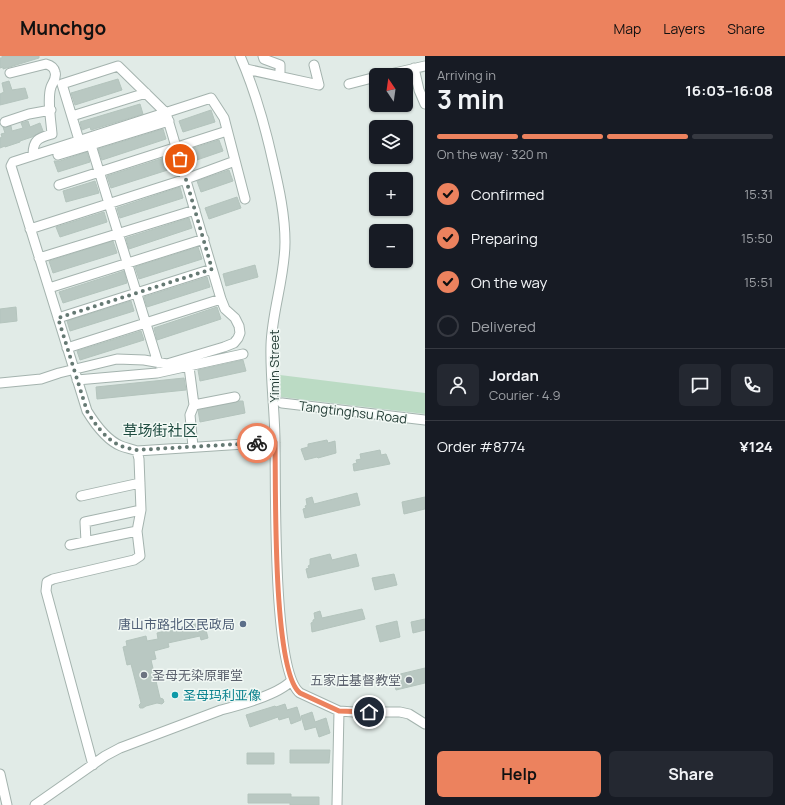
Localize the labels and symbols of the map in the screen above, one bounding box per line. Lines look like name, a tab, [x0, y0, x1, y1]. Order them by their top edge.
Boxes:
north arrow	[369, 68, 413, 112]
pin	[163, 142, 197, 176]
street label: Yimin Street	[265, 330, 283, 402]
street label: Tangtinghsu Road	[298, 396, 408, 428]
district label: 草场街社区	[122, 420, 198, 441]
courier	[237, 423, 277, 463]
place label: 唐山市路北区民政局	[118, 615, 235, 633]
marker: 唐山市路北区民政局	[238, 619, 248, 629]
place label: 圣母无染原罪堂	[152, 666, 243, 684]
marker: 圣母无染原罪堂	[139, 670, 149, 680]
place label: 五家庄基督教堂	[310, 671, 401, 689]
marker: 五家庄基督教堂	[404, 675, 414, 685]
place label: 圣母玛利亚像	[183, 686, 261, 704]
marker: 圣母玛利亚像	[170, 690, 180, 700]
pin	[352, 695, 386, 729]

